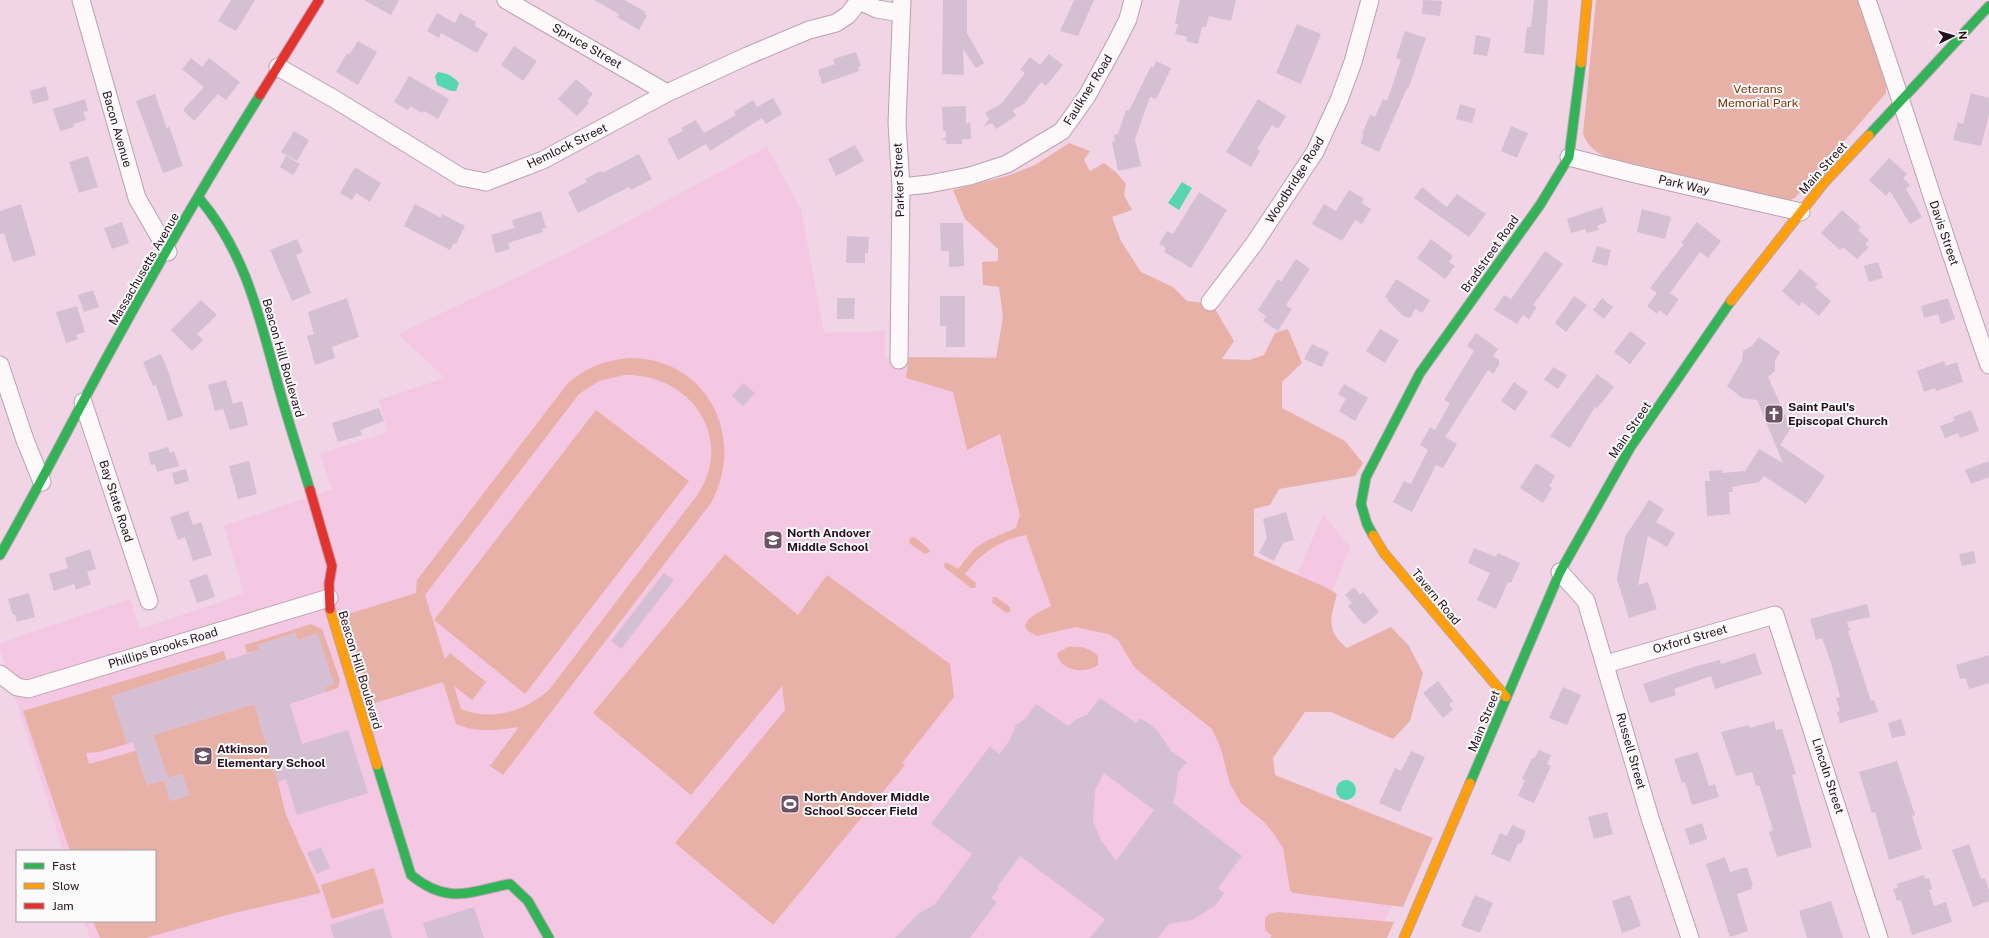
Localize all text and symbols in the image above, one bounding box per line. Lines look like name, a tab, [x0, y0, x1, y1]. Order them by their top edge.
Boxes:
north arrow	[1933, 16, 1973, 56]
street label: Spruce Street	[550, 20, 625, 72]
text: N	[1957, 30, 1969, 40]
street label: Faulkner Road	[1061, 52, 1115, 128]
park label: Veterans Memorial Park	[1718, 82, 1799, 110]
street label: Bacon Avenue	[99, 89, 135, 169]
street label: Hemlock Street	[525, 120, 610, 171]
street label: Woodbridge Road	[1263, 134, 1327, 226]
street label: Main Street	[1796, 139, 1850, 197]
street label: Parker Street	[891, 142, 907, 218]
street label: Park Way	[1657, 172, 1711, 198]
street label: Davis Street	[1926, 199, 1962, 268]
street label: Massachusetts Avenue	[106, 210, 182, 328]
street label: Bradstreet Road	[1458, 213, 1522, 295]
street label: Beacon Hill Boulevard	[259, 297, 307, 419]
street label: Main Street	[1606, 399, 1654, 461]
place label: Saint Paul's Episcopal Church	[1788, 400, 1888, 428]
church icon: Saint Paul's Episcopal Church	[1763, 403, 1785, 425]
street label: Bay State Road	[96, 458, 136, 544]
place label: North Andover Middle School	[787, 526, 871, 554]
school or university icon: North Andover Middle School	[762, 529, 784, 551]
street label: Tavern Road	[1409, 566, 1463, 628]
street label: Beacon Hill Boulevard	[335, 609, 385, 731]
street label: Oxford Street	[1651, 622, 1729, 656]
street label: Phillips Brooks Road	[106, 625, 220, 671]
street label: Main Street	[1465, 688, 1503, 754]
street label: Russell Street	[1613, 711, 1649, 791]
street label: Lincoln Street	[1809, 736, 1847, 816]
place label: Atkinson Elementary School	[217, 742, 326, 770]
school or university icon: Atkinson Elementary School	[192, 745, 214, 767]
place label: North Andover Middle School Soccer Field	[804, 790, 930, 818]
sports icon: North Andover Middle School Soccer Field	[779, 793, 801, 815]
legend	[16, 850, 156, 922]
text: Fast	[52, 859, 77, 873]
text: Slow	[52, 879, 80, 893]
text: Jam	[52, 899, 74, 913]

